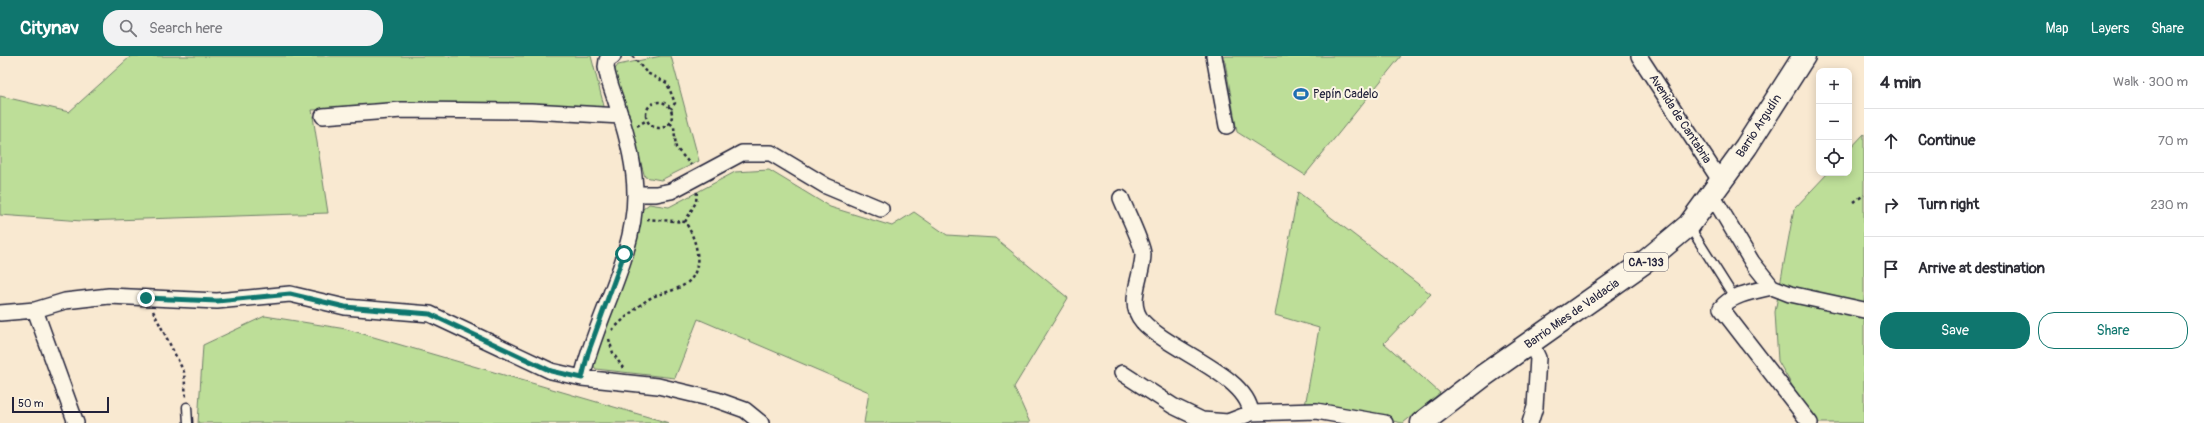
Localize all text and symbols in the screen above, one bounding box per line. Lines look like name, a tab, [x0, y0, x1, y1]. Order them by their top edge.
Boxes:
search box	[103, 10, 383, 46]
text: Citynav	[20, 16, 79, 40]
icon: search	[117, 17, 139, 39]
text: Search here	[149, 19, 222, 38]
text: Map	[2046, 20, 2069, 37]
text: Layers	[2091, 20, 2129, 37]
text: Share	[2151, 20, 2184, 37]
map controls	[1816, 68, 1852, 176]
button: +	[1816, 68, 1852, 104]
street label: Avenida de Cantabria	[1646, 72, 1715, 167]
text: 4 min	[1880, 72, 1921, 93]
text: Walk · 300 m	[2113, 74, 2188, 90]
sports icon: Pepín Cadelo	[1292, 85, 1310, 103]
place label: Pepín Cadelo	[1313, 87, 1379, 102]
street label: Barrio Argudín	[1733, 91, 1785, 160]
button: −	[1816, 104, 1852, 140]
icon: ahead	[1880, 130, 1902, 152]
text: Continue	[1918, 131, 1976, 150]
text: 70 m	[2158, 133, 2188, 149]
button: locate	[1816, 140, 1852, 176]
icon: right	[1880, 194, 1902, 216]
text: Turn right	[1918, 195, 1979, 214]
text: 230 m	[2151, 197, 2188, 213]
route start	[615, 245, 633, 263]
road number: CA-133	[1624, 253, 1668, 271]
icon: arrive	[1880, 258, 1902, 280]
text: Arrive at destination	[1918, 259, 2045, 278]
street label: Barrio Mies de Valdacia	[1522, 275, 1623, 352]
route end	[137, 289, 155, 307]
button: Save	[1880, 312, 2030, 349]
button: Share	[2038, 312, 2188, 349]
scale bar	[12, 395, 109, 414]
text: 50 m	[18, 397, 44, 410]

